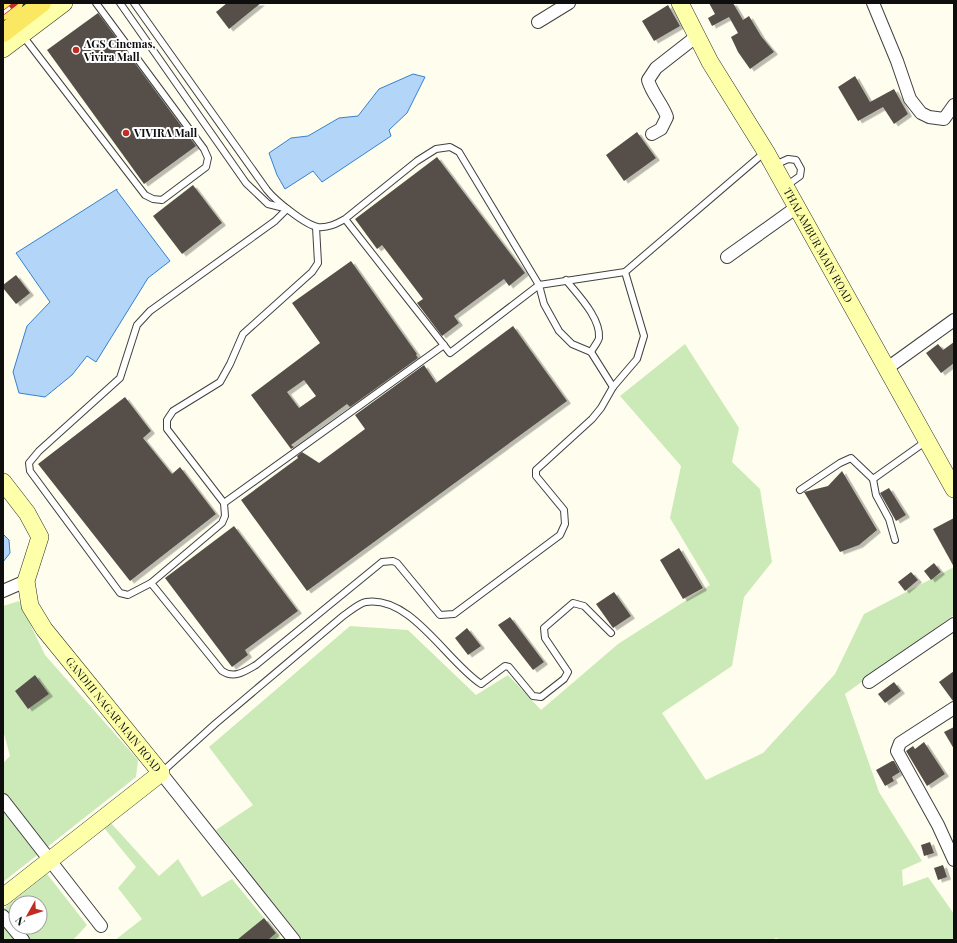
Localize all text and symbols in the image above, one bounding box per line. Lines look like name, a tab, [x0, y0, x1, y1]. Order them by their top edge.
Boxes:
place label: AGS Cinemas, Vivira Mall	[83, 36, 155, 64]
marker: AGS Cinemas, Vivira Mall	[71, 45, 81, 55]
place label: VIVIRA Mall	[133, 125, 198, 140]
marker: VIVIRA Mall	[121, 128, 131, 138]
street label: THALAMBUR MAIN ROAD	[780, 185, 856, 305]
street label: GANDHI NAGAR MAIN ROAD	[63, 654, 165, 775]
north arrow	[8, 895, 48, 935]
text: N	[11, 914, 28, 929]

